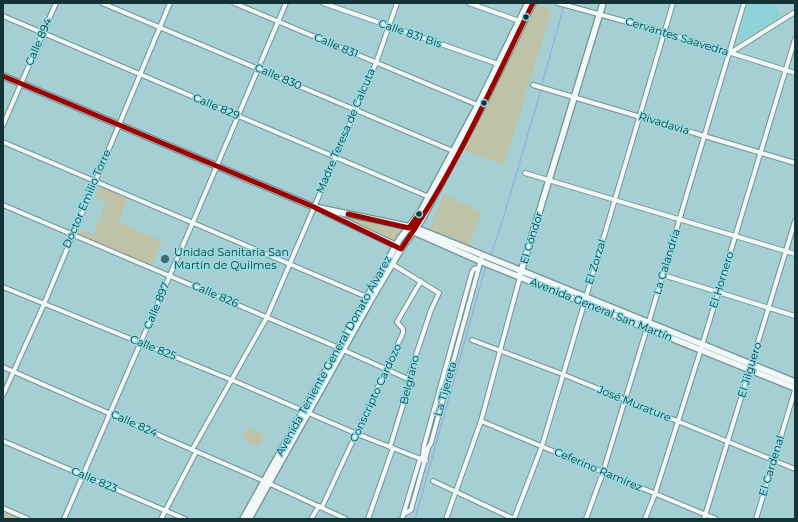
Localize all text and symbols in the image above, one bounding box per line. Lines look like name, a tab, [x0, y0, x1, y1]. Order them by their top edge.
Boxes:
unlabelled marker	[521, 12, 531, 22]
street label: Cervantes Saavedra	[624, 15, 730, 59]
street label: Calle 894	[23, 16, 55, 68]
street label: Calle 831 Bis	[376, 17, 444, 51]
street label: Calle 831	[312, 31, 360, 61]
street label: Calle 830	[252, 61, 304, 93]
street label: Madre Teresa de Calcuta	[314, 66, 378, 196]
street label: Calle 829	[191, 91, 241, 123]
unlabelled marker	[479, 98, 489, 108]
street label: Rivadavia	[637, 110, 691, 138]
street label: Doctor Emilio Torre	[60, 148, 114, 250]
unlabelled marker	[414, 209, 424, 219]
street label: El Cóndor	[518, 210, 546, 266]
street label: La Calandria	[651, 227, 683, 297]
street label: El Zorzal	[583, 238, 609, 286]
place label: Unidad Sanitaria San Martín de Quilmes	[174, 246, 289, 272]
street label: El Hornero	[707, 250, 737, 310]
marker: Unidad Sanitaria San Martín de Quilmes	[159, 253, 171, 265]
street label: Avenida Teniente General Donato Álvarez	[273, 254, 395, 458]
street label: Avenida General San Martín	[528, 275, 674, 345]
street label: Calle 826	[190, 279, 240, 311]
street label: Calle 897	[141, 281, 173, 331]
street label: Calle 825	[128, 333, 178, 363]
street label: El Jilguero	[735, 341, 765, 399]
street label: Conscripto Cardozo	[347, 342, 405, 444]
street label: Belgrano	[398, 354, 422, 406]
street label: La Tijereta	[432, 360, 460, 418]
street label: José Murature	[595, 383, 673, 425]
street label: Calle 824	[109, 408, 159, 440]
street label: El Cardenal	[757, 434, 787, 498]
street label: Ceferino Ramírez	[552, 445, 644, 495]
street label: Calle 823	[69, 464, 119, 496]

